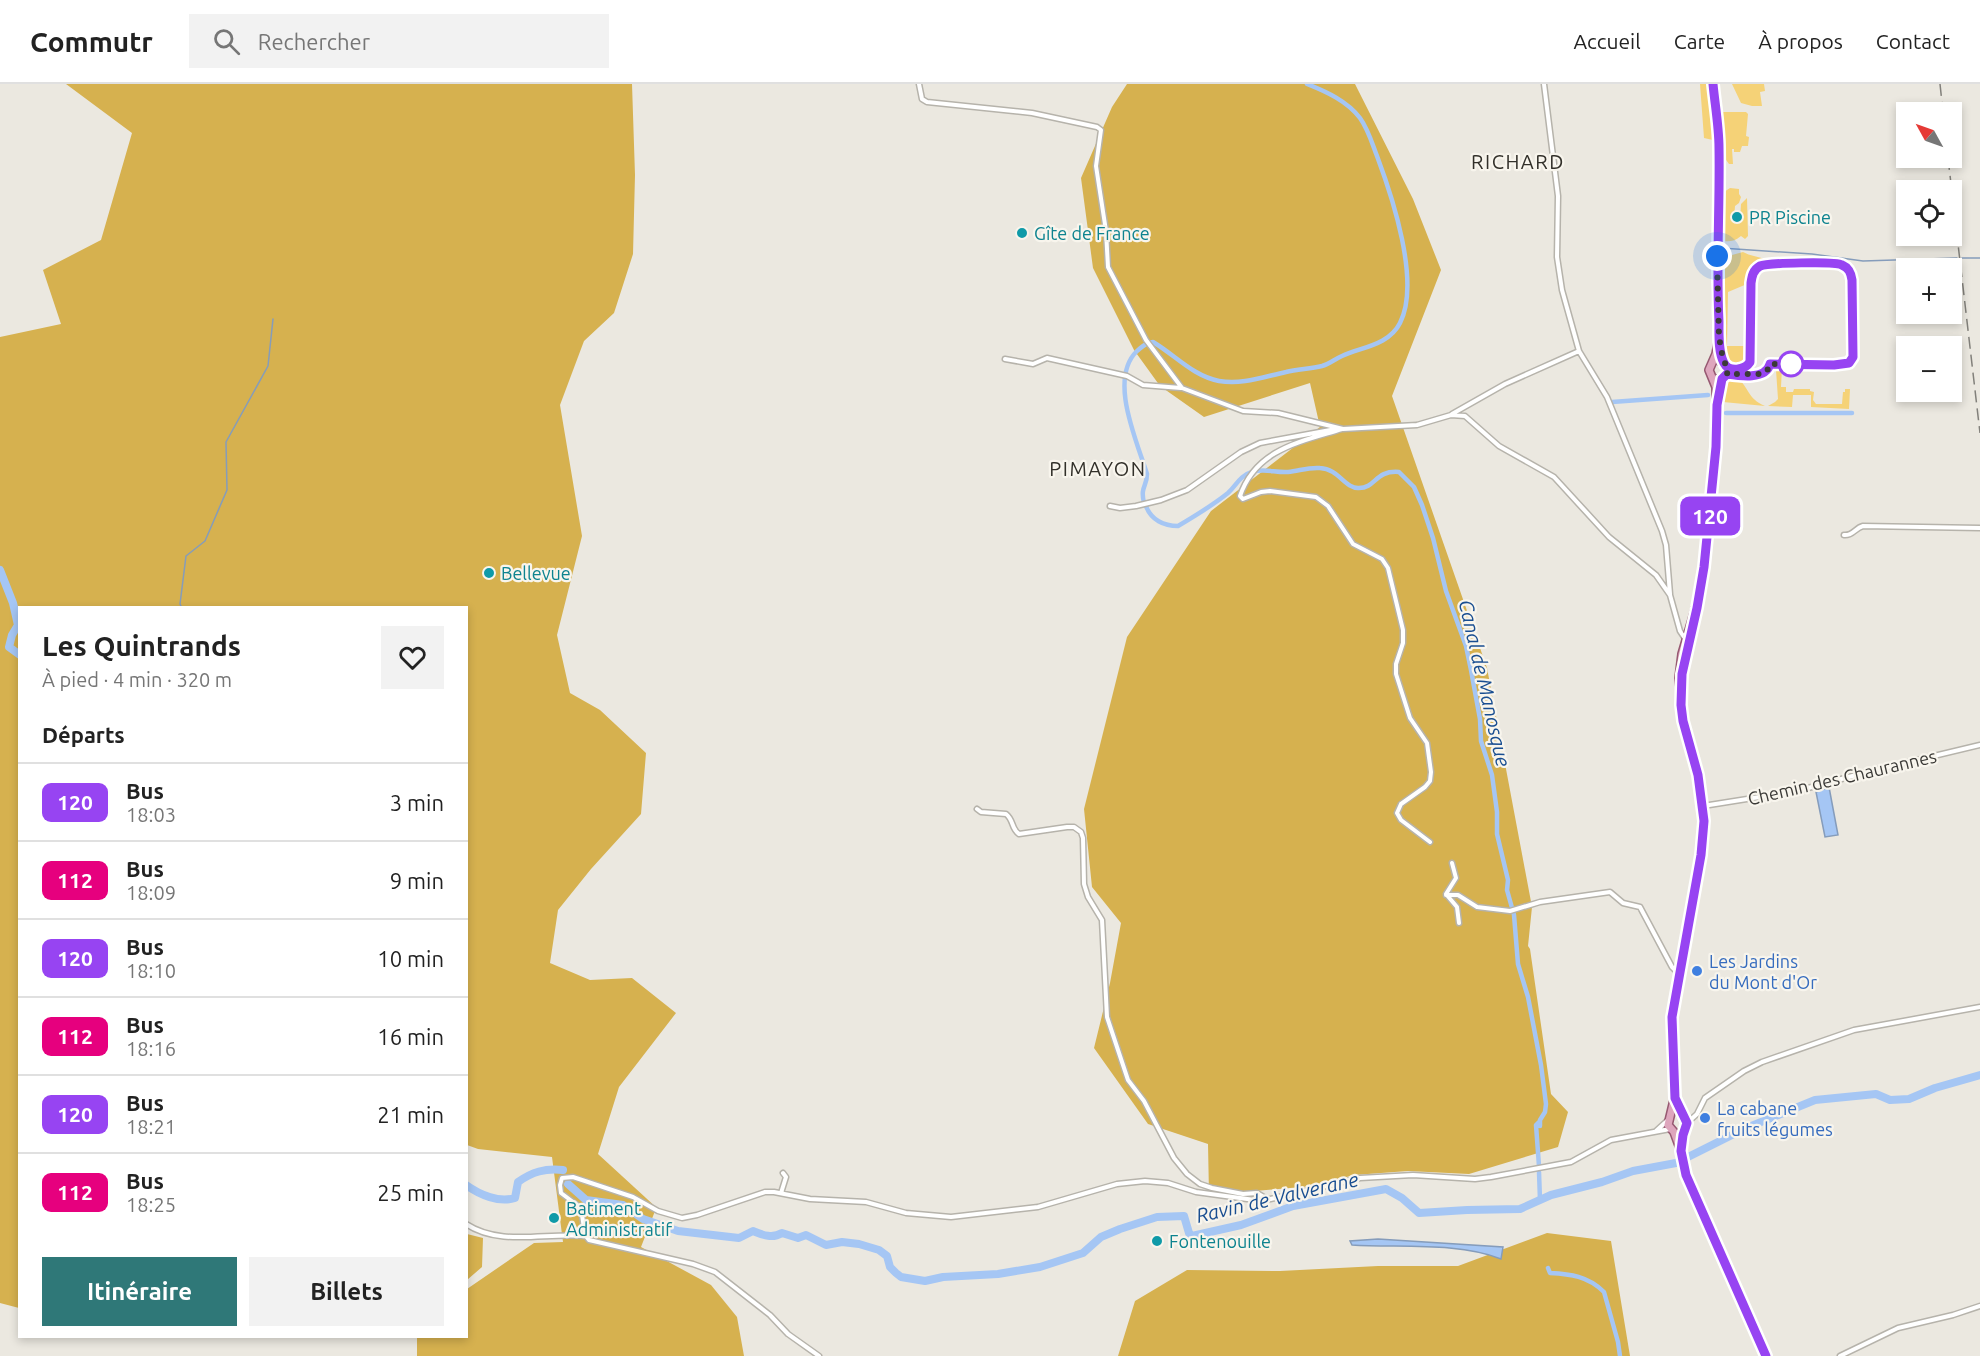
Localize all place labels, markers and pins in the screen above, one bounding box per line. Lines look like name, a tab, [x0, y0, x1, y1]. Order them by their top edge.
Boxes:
place label: PR Piscine	[1749, 207, 1831, 227]
marker: PR Piscine	[1730, 210, 1744, 224]
place label: Gîte de France	[1034, 223, 1150, 243]
marker: Gîte de France	[1015, 226, 1029, 240]
unlabelled marker	[1778, 351, 1804, 377]
place label: Bellevue	[501, 563, 571, 583]
marker: Bellevue	[482, 566, 496, 580]
place label: Les Jardins du Mont d'Or	[1709, 951, 1817, 992]
marker: Les Jardins du Mont d'Or	[1690, 964, 1704, 978]
place label: La cabane fruits légumes	[1717, 1098, 1833, 1139]
marker: La cabane fruits légumes	[1698, 1111, 1712, 1125]
place label: Batiment Administratif	[566, 1198, 672, 1239]
marker: Batiment Administratif	[547, 1211, 561, 1225]
place label: Fontenouille	[1169, 1231, 1271, 1251]
marker: Fontenouille	[1150, 1234, 1164, 1248]

